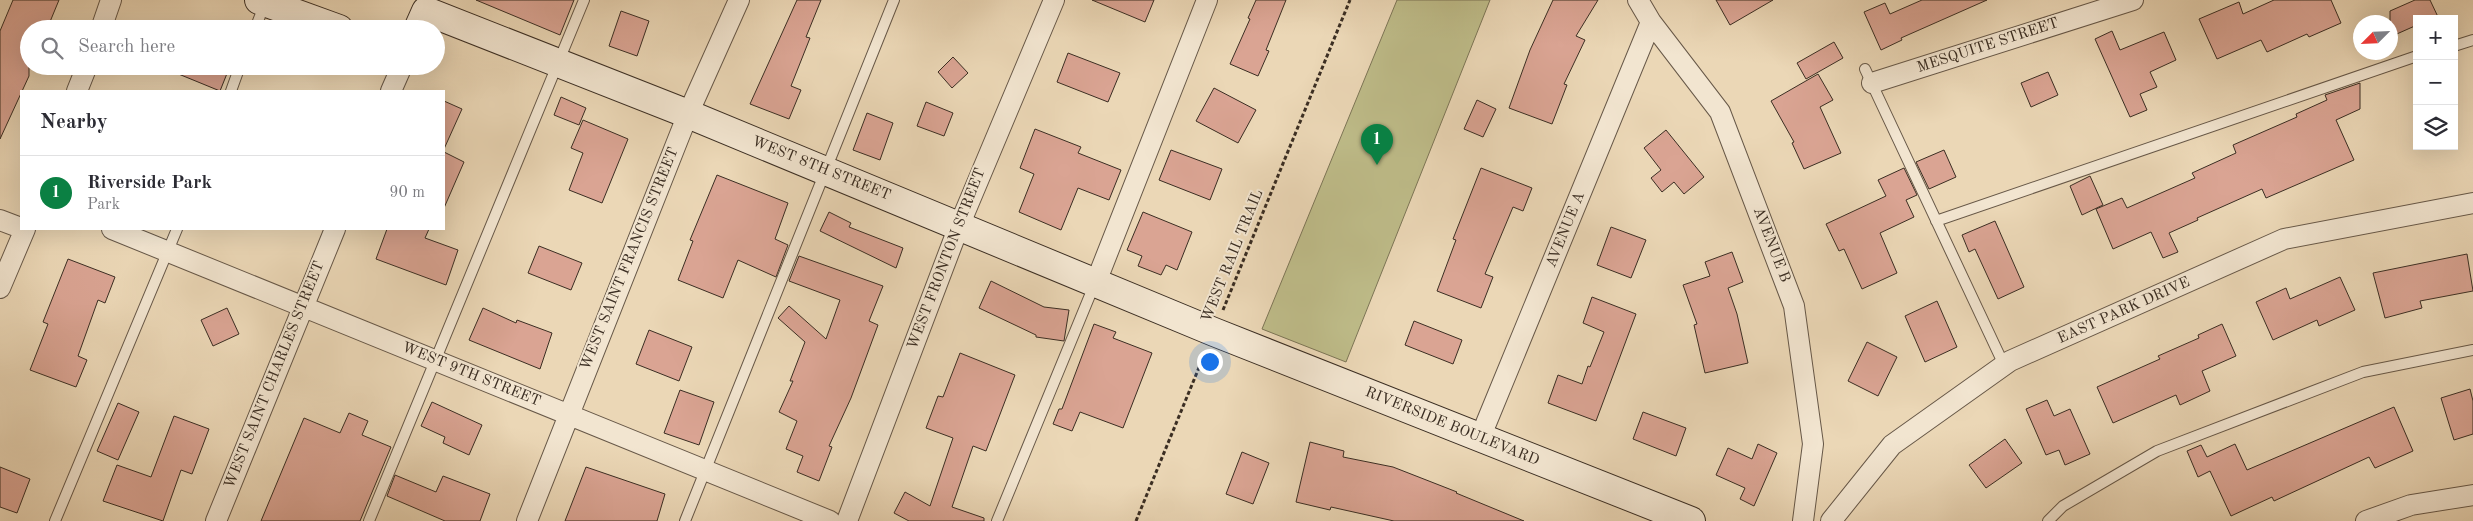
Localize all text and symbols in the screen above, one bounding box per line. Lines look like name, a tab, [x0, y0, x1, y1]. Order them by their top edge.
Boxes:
north arrow	[2353, 15, 2398, 60]
map controls	[2413, 15, 2458, 150]
button: +	[2413, 15, 2458, 60]
street label: MESQUITE STREET	[1915, 16, 2061, 76]
search box	[20, 20, 445, 75]
icon: search	[38, 34, 66, 62]
text: Search here	[78, 38, 175, 57]
button: −	[2413, 60, 2458, 105]
button: layers	[2413, 105, 2458, 150]
text: Nearby	[40, 112, 108, 133]
pin: 1	[1361, 124, 1393, 165]
street label: WEST 8TH STREET	[749, 134, 893, 204]
street label: WEST SAINT FRANCIS STREET	[578, 145, 682, 373]
street label: WEST FRONTON STREET	[905, 166, 989, 352]
text: Riverside Park	[87, 174, 212, 193]
text: 1	[51, 185, 61, 201]
text: 90 m	[389, 185, 425, 201]
street label: WEST RAIL TRAIL	[1199, 187, 1267, 325]
street label: AVENUE A	[1544, 190, 1588, 270]
text: Park	[87, 197, 120, 213]
street label: AVENUE B	[1750, 205, 1792, 285]
street label: WEST SAINT CHARLES STREET	[222, 259, 328, 491]
street label: EAST PARK DRIVE	[2056, 275, 2192, 347]
street label: WEST 9TH STREET	[399, 340, 543, 410]
your location	[1197, 349, 1223, 375]
street label: RIVERSIDE BOULEVARD	[1363, 385, 1541, 469]

